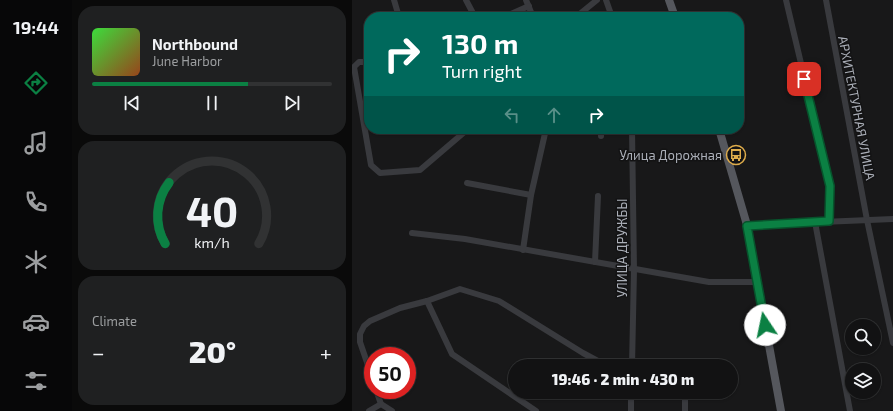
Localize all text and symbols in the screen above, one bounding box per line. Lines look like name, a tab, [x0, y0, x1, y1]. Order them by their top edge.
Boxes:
text: 19:44	[13, 16, 59, 38]
text: 130 m	[442, 26, 518, 60]
icon: right	[376, 28, 428, 80]
street label: АРХИТЕКТУРНАЯ УЛИЦА	[835, 34, 879, 182]
text: Northbound	[152, 35, 238, 53]
text: June Harbor	[152, 53, 222, 69]
text: Turn right	[442, 60, 522, 82]
pin	[787, 62, 821, 96]
icon: arrive	[793, 68, 815, 90]
icon: directions	[22, 69, 50, 97]
icon: previous	[121, 92, 143, 114]
icon: pause	[201, 92, 223, 114]
icon: next	[281, 92, 303, 114]
icon: left	[501, 104, 523, 126]
icon: ahead	[543, 104, 565, 126]
icon: right	[585, 104, 607, 126]
icon: music	[22, 129, 50, 157]
bus stop icon: Улица Дорожная	[725, 144, 747, 166]
place label: Улица Дорожная	[619, 147, 722, 163]
text: 40	[186, 184, 238, 234]
icon: phone	[22, 188, 50, 216]
street label: УЛИЦА ДРУЖБЫ	[614, 199, 630, 297]
text: km/h	[194, 233, 230, 250]
icon: climate	[22, 248, 50, 276]
position arrow	[744, 304, 786, 346]
icon: car	[22, 308, 50, 336]
text: Climate	[92, 313, 137, 329]
map controls	[845, 319, 881, 399]
button: search	[845, 319, 881, 355]
text: 20°	[189, 333, 236, 369]
text: −	[92, 339, 105, 365]
text: +	[320, 339, 332, 365]
speed limit sign: 50	[364, 347, 416, 399]
button: layers	[845, 363, 881, 399]
icon: filters	[22, 367, 50, 395]
text: 19:46 · 2 min · 430 m	[552, 370, 694, 388]

